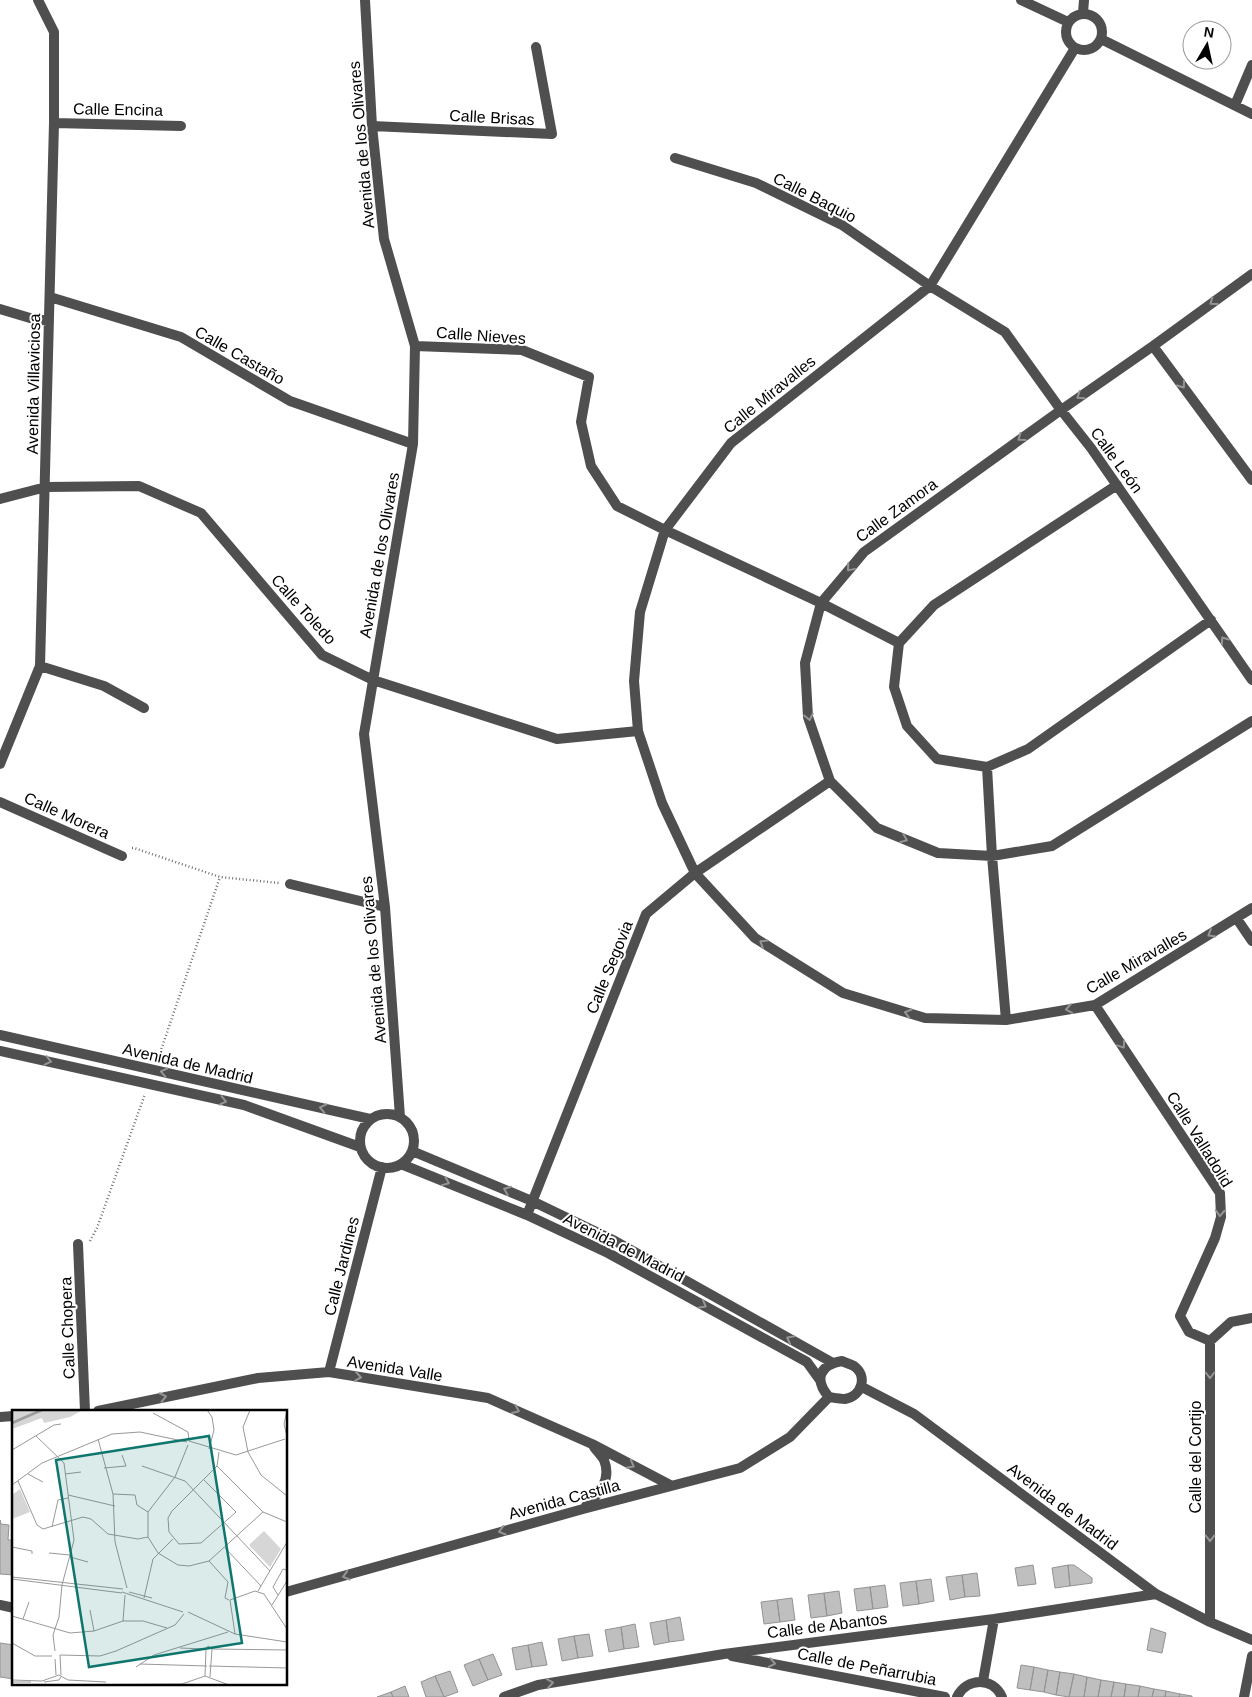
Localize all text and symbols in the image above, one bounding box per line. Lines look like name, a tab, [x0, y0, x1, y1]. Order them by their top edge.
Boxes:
north arrow	[1182, 20, 1232, 70]
text: N	[1203, 23, 1215, 41]
street label: Avenida de los Olivares	[346, 61, 377, 229]
street label: Calle Encina	[73, 100, 163, 119]
street label: Calle Brisas	[449, 107, 535, 128]
street label: Calle Baquio	[770, 169, 859, 226]
one-way arrow	[1210, 297, 1219, 305]
street label: Avenida Villaviciosa	[24, 313, 43, 455]
street label: Calle Castaño	[192, 323, 288, 388]
street label: Calle Nieves	[436, 324, 526, 347]
street label: Calle Miravalles	[720, 352, 819, 437]
one-way arrow	[1177, 379, 1185, 388]
one-way arrow	[1076, 390, 1086, 399]
street label: Calle León	[1087, 424, 1146, 496]
one-way arrow	[1017, 432, 1027, 441]
street label: Avenida de los Olivares	[357, 471, 402, 639]
street label: Calle Zamora	[852, 475, 940, 546]
one-way arrow	[847, 562, 856, 571]
street label: Calle Toledo	[268, 571, 339, 648]
one-way arrow	[1221, 636, 1230, 646]
one-way arrow	[803, 713, 814, 721]
street label: Calle Morera	[22, 789, 112, 842]
one-way arrow	[899, 832, 908, 843]
street label: Avenida de los Olivares	[358, 876, 389, 1044]
street label: Calle Segovia	[583, 918, 636, 1016]
street label: Calle Miravalles	[1083, 926, 1189, 997]
one-way arrow	[1207, 928, 1216, 938]
one-way arrow	[759, 940, 768, 949]
one-way arrow	[1064, 1004, 1073, 1014]
one-way arrow	[904, 1008, 912, 1018]
street label: Avenida de Madrid	[121, 1040, 255, 1087]
one-way arrow	[1116, 1040, 1126, 1049]
one-way arrow	[43, 1055, 52, 1066]
one-way arrow	[160, 1068, 168, 1078]
street label: Calle Valladolid	[1163, 1088, 1236, 1190]
one-way arrow	[219, 1095, 228, 1106]
one-way arrow	[318, 1103, 327, 1114]
one-way arrow	[441, 1176, 450, 1186]
one-way arrow	[503, 1186, 512, 1197]
street label: Avenida de Madrid	[561, 1210, 687, 1285]
one-way arrow	[1215, 1210, 1226, 1218]
street label: Calle Jardines	[321, 1215, 362, 1317]
street label: Calle Chopera	[57, 1276, 78, 1379]
one-way arrow	[698, 1298, 707, 1308]
one-way arrow	[787, 1335, 796, 1345]
street label: Avenida Valle	[346, 1353, 444, 1384]
one-way arrow	[355, 1371, 363, 1382]
one-way arrow	[1205, 1372, 1215, 1380]
one-way arrow	[159, 1393, 168, 1403]
street label: Calle del Cortijo	[1187, 1400, 1204, 1513]
one-way arrow	[511, 1404, 520, 1415]
inset map	[12, 1410, 288, 1684]
one-way arrow	[626, 1459, 635, 1469]
street label: Avenida de Madrid	[1004, 1460, 1121, 1553]
street label: Avenida Castilla	[507, 1476, 622, 1523]
one-way arrow	[499, 1526, 507, 1536]
one-way arrow	[1205, 1534, 1215, 1542]
one-way arrow	[342, 1570, 350, 1580]
street label: Calle de Abantos	[766, 1610, 888, 1641]
street label: Calle de Peñarrubia	[796, 1645, 938, 1688]
one-way arrow	[767, 1658, 776, 1668]
one-way arrow	[546, 1678, 555, 1688]

